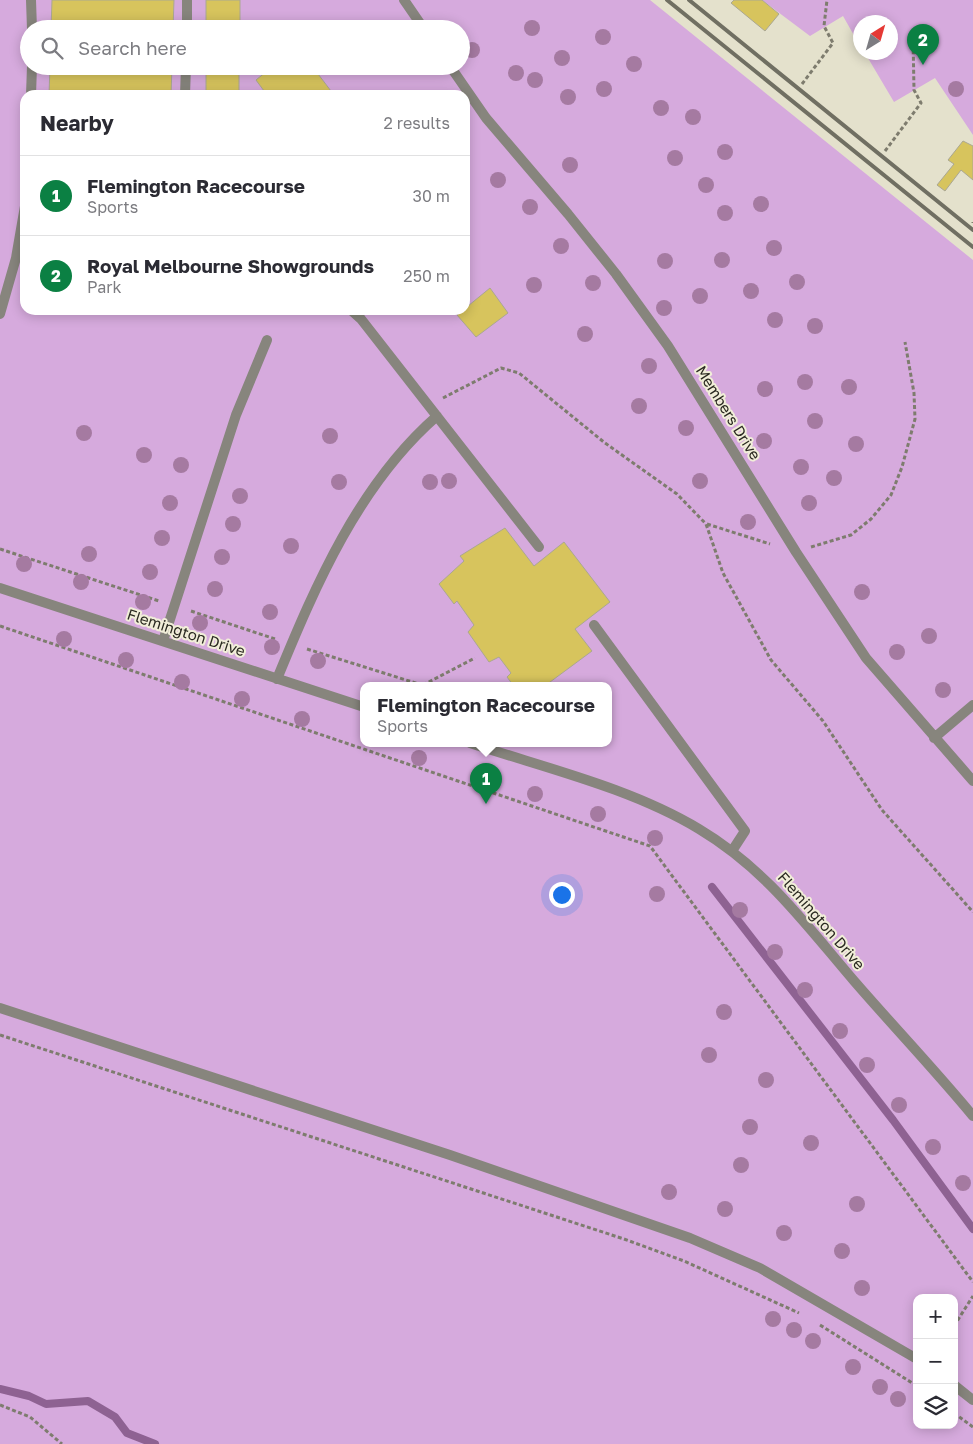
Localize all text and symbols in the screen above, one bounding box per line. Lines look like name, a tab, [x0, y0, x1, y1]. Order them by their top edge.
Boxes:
north arrow	[853, 15, 898, 60]
search box	[20, 20, 470, 75]
pin: 2	[907, 24, 939, 65]
icon: search	[38, 34, 66, 62]
text: Search here	[78, 36, 187, 59]
text: Nearby	[40, 110, 114, 136]
text: 2 results	[384, 113, 450, 133]
text: Flemington Racecourse	[87, 174, 305, 197]
text: 1	[52, 186, 60, 206]
text: 30 m	[413, 186, 450, 206]
text: Sports	[87, 197, 138, 217]
text: Royal Melbourne Showgrounds	[87, 254, 374, 277]
text: 2	[51, 266, 61, 286]
text: 250 m	[403, 266, 450, 286]
text: Park	[87, 277, 122, 297]
street label: Members Drive	[693, 362, 765, 463]
street label: Flemington Drive	[125, 604, 248, 660]
popup	[360, 682, 612, 747]
text: Flemington Racecourse	[377, 693, 595, 716]
text: Sports	[377, 716, 428, 736]
pin: 1	[470, 763, 502, 804]
street label: Flemington Drive	[775, 868, 869, 973]
your location	[549, 882, 575, 908]
map controls	[913, 1294, 958, 1429]
button: +	[913, 1294, 958, 1339]
button: −	[913, 1339, 958, 1384]
button: layers	[913, 1384, 958, 1429]

